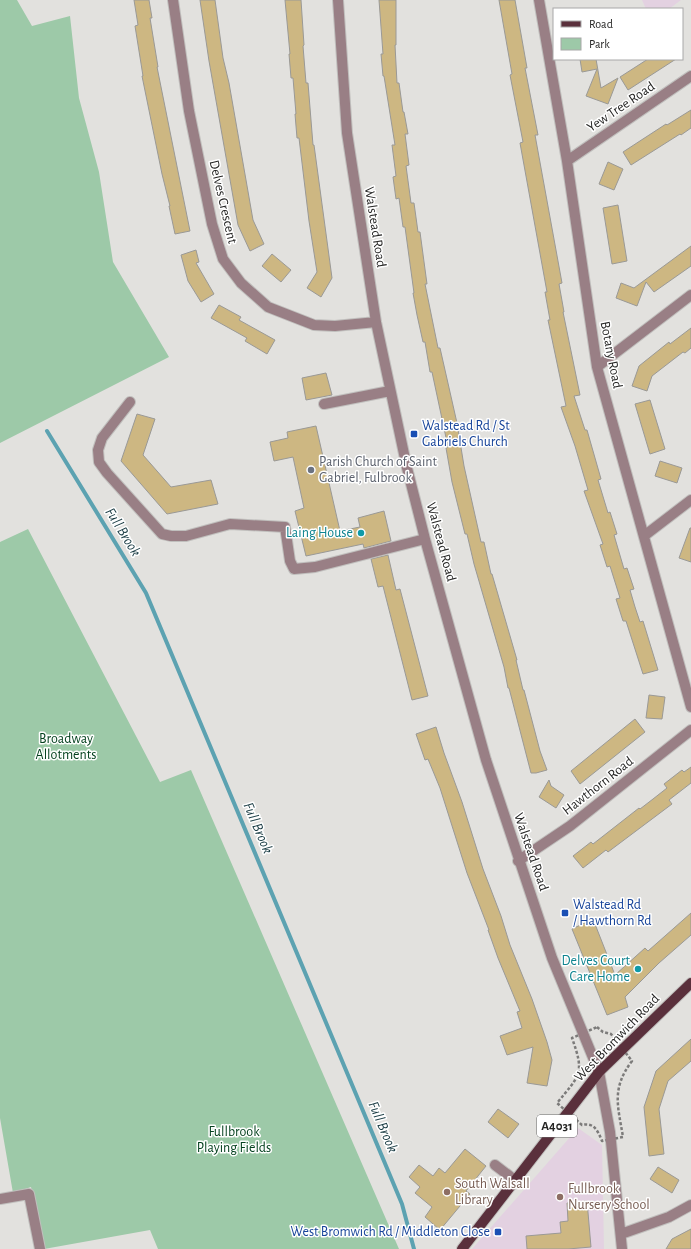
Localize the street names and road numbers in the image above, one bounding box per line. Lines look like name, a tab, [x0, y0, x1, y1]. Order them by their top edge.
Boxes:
street label: Yew Tree Road	[585, 79, 657, 135]
street label: Delves Crescent	[207, 159, 240, 246]
street label: Walstead Road	[362, 186, 388, 268]
street label: Botany Road	[598, 320, 624, 390]
street label: Walstead Road	[424, 501, 458, 583]
street label: Hawthorn Road	[560, 754, 636, 818]
street label: Walstead Road	[511, 811, 551, 893]
street label: West Bromwich Road	[572, 992, 662, 1084]
road number: A4031	[537, 1115, 577, 1137]

